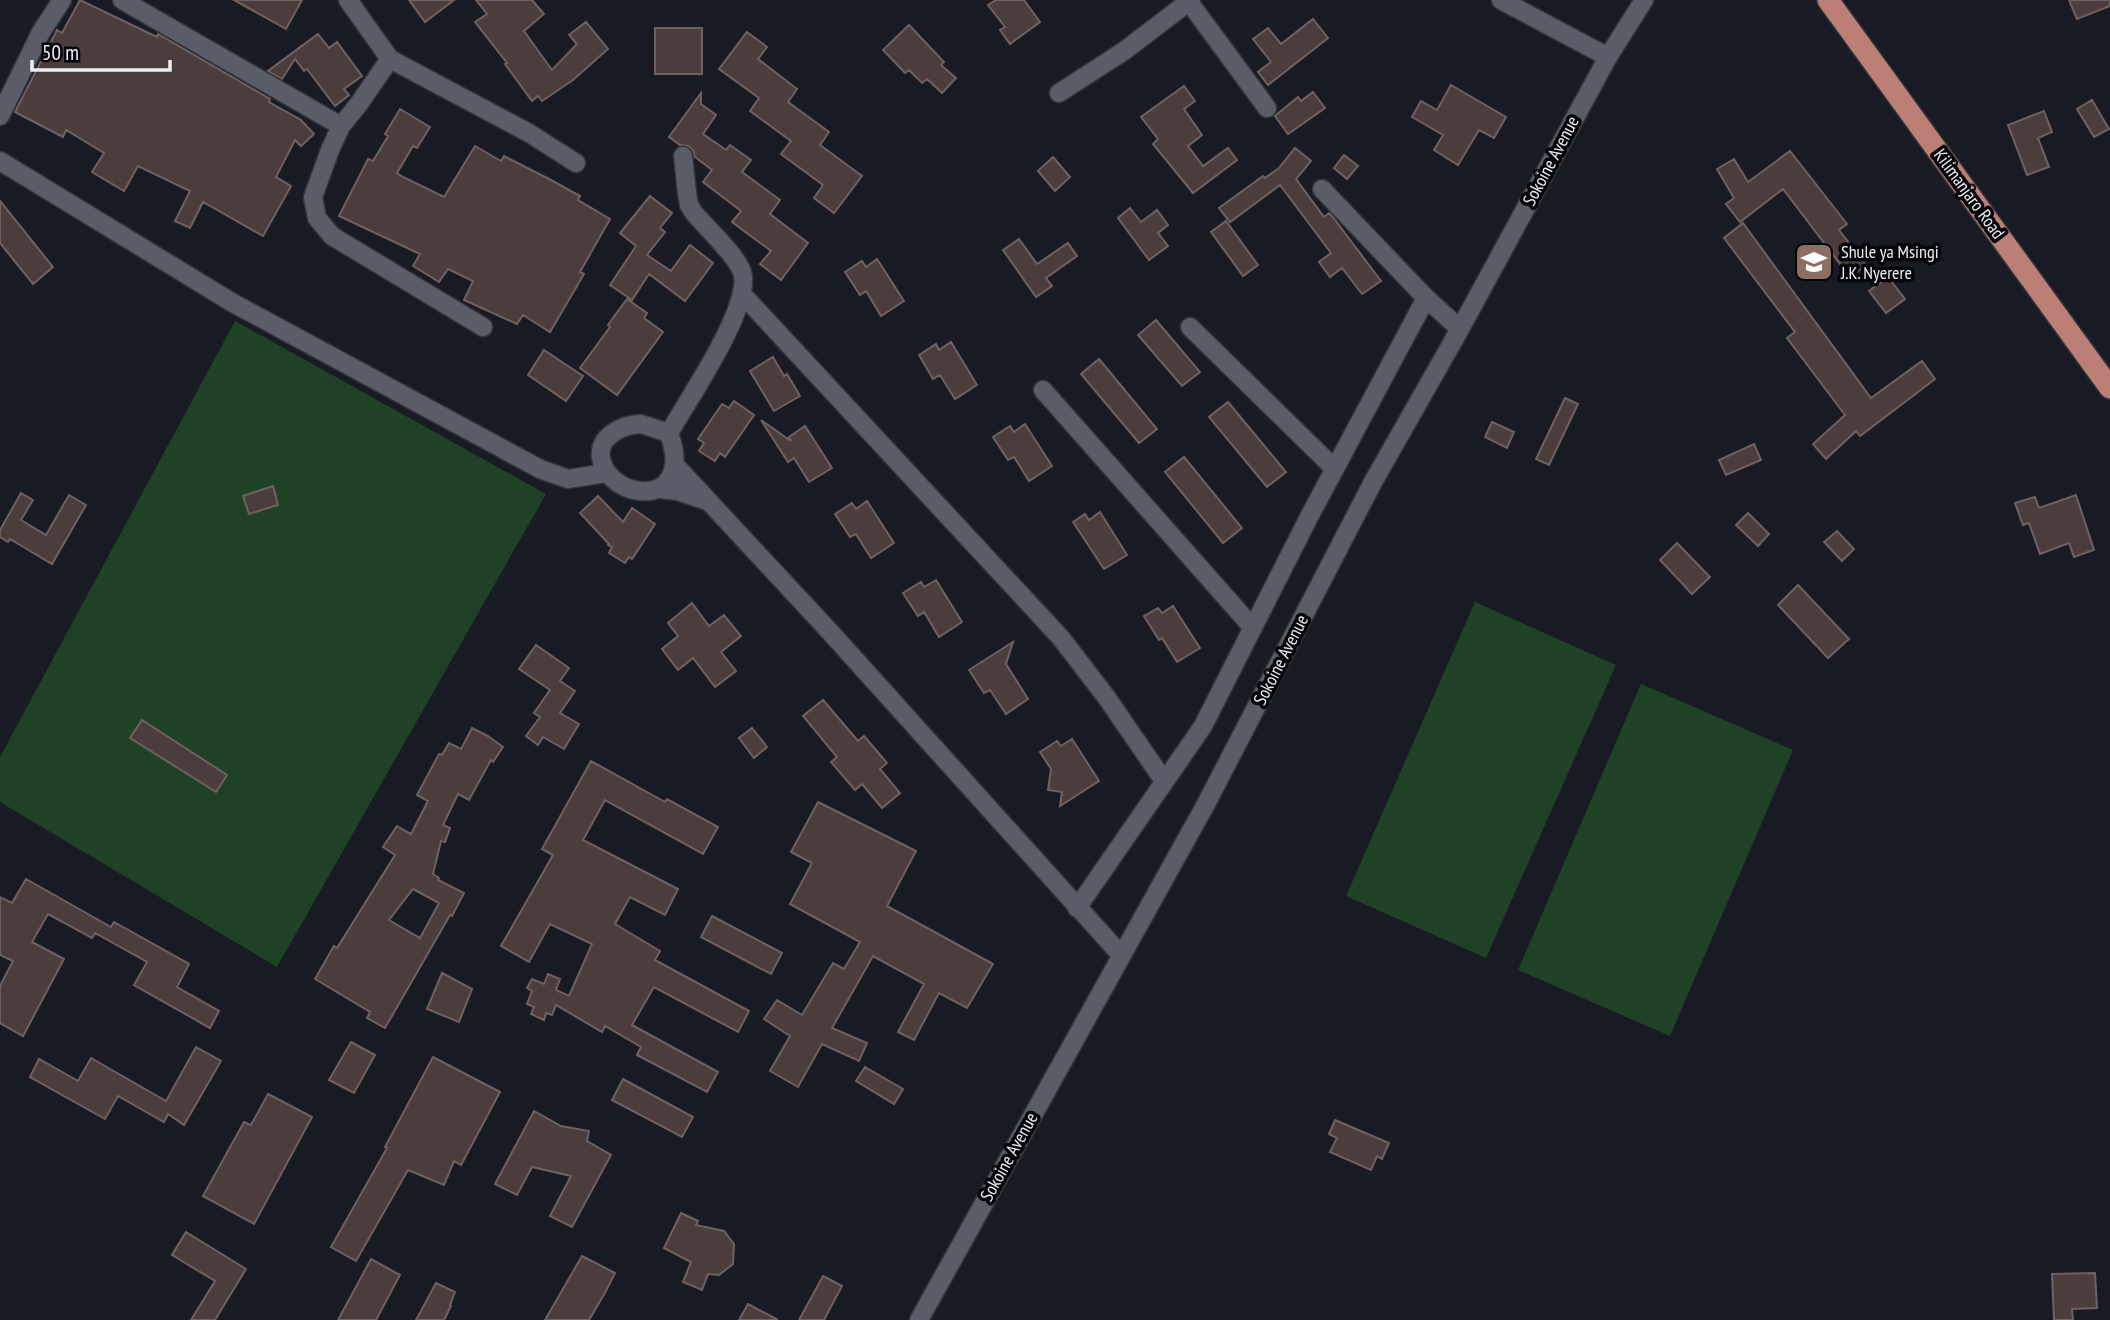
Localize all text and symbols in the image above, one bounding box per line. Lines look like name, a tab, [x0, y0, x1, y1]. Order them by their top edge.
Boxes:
scale bar	[32, 28, 170, 72]
text: 50 m	[42, 39, 79, 66]
street label: Sokoine Avenue	[1517, 112, 1584, 209]
street label: Kilimanjaro Road	[1929, 144, 2010, 243]
place label: Shule ya Msingi J.K. Nyerere	[1840, 240, 1939, 284]
school or university icon: Shule ya Msingi J.K. Nyerere	[1793, 241, 1835, 283]
street label: Sokoine Avenue	[1248, 611, 1313, 709]
street label: Sokoine Avenue	[975, 1108, 1042, 1205]

